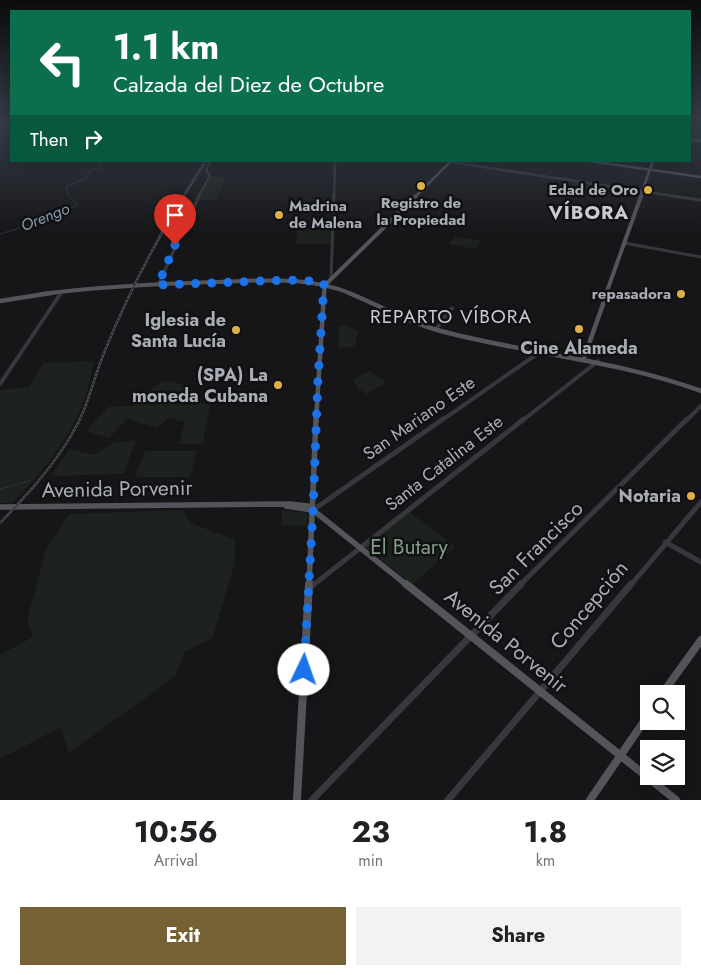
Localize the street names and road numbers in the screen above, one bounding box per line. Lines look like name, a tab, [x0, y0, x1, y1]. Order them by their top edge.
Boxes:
street label: San Mariano Este	[358, 370, 480, 466]
street label: Santa Catalina Este	[379, 409, 509, 517]
street label: Avenida Porvenir	[41, 473, 194, 505]
street label: San Francisco	[482, 494, 590, 602]
street label: Concepción	[543, 554, 635, 656]
street label: Avenida Porvenir	[438, 582, 575, 701]

